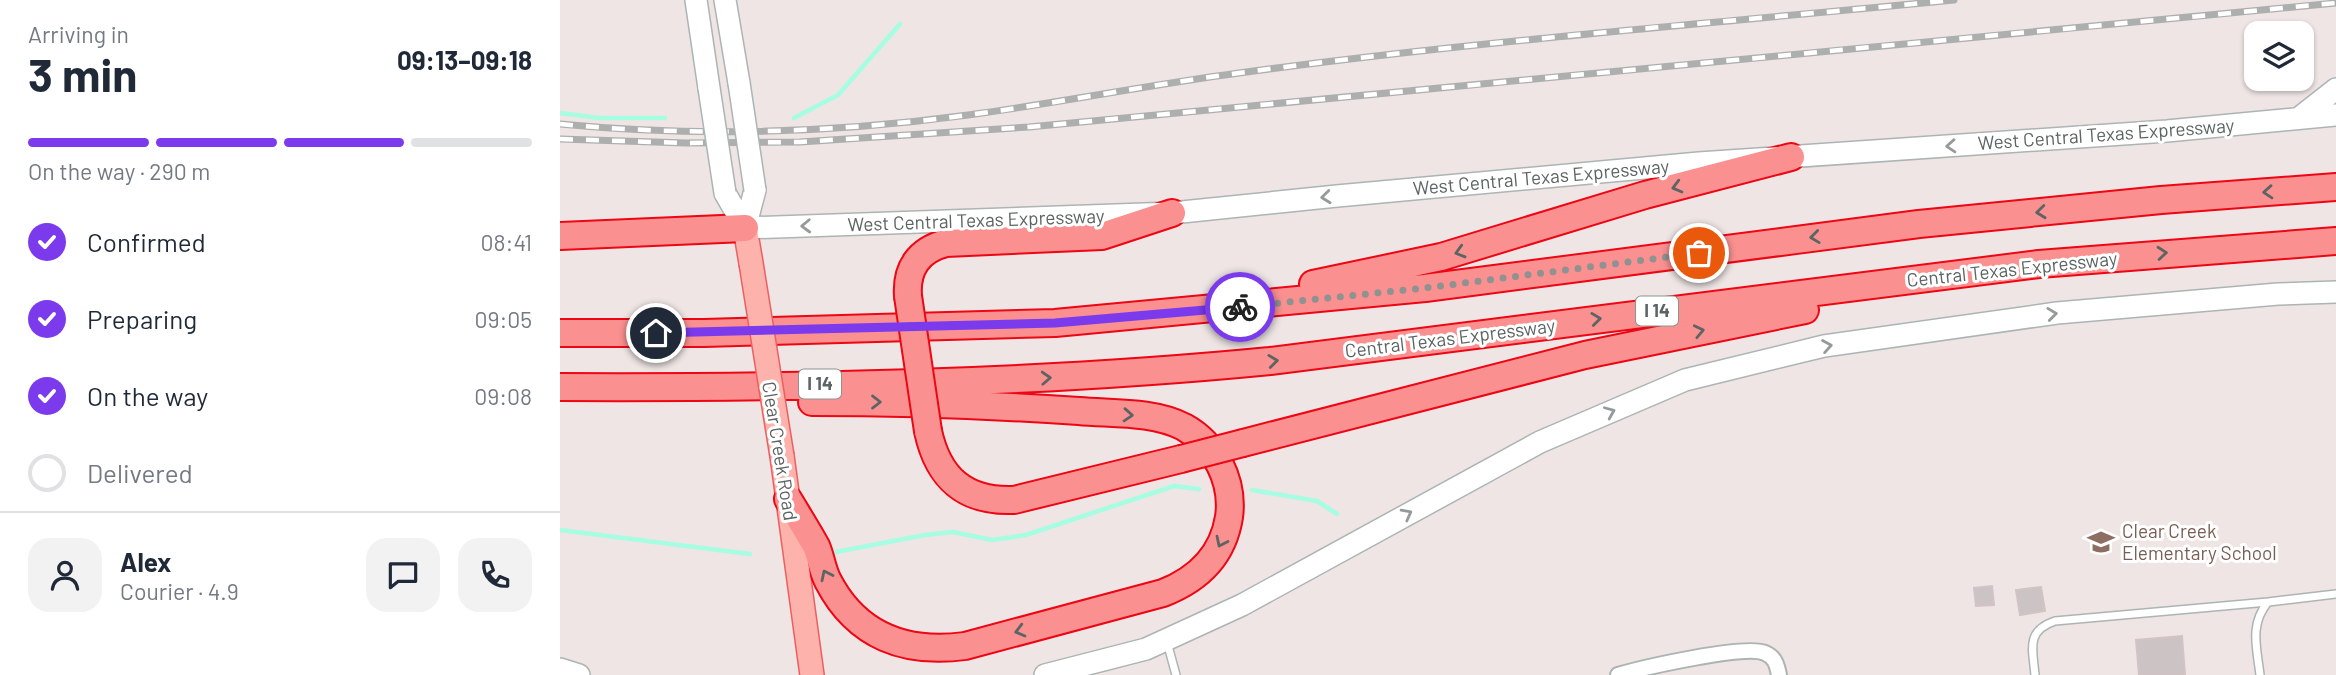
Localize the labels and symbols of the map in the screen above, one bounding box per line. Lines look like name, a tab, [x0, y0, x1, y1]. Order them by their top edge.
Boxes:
street label: West Central Texas Expressway	[1977, 113, 2235, 154]
one-way arrow	[1945, 138, 1956, 153]
street label: West Central Texas Expressway	[1412, 154, 1670, 199]
one-way arrow	[1672, 179, 1684, 193]
one-way arrow	[2262, 184, 2273, 199]
one-way arrow	[1321, 189, 1332, 204]
street label: West Central Texas Expressway	[847, 204, 1105, 235]
one-way arrow	[2036, 204, 2047, 219]
one-way arrow	[800, 218, 811, 233]
pin	[1669, 223, 1729, 283]
one-way arrow	[1809, 230, 1821, 245]
one-way arrow	[1454, 243, 1466, 258]
street label: Central Texas Expressway	[1905, 246, 2119, 291]
one-way arrow	[2157, 246, 2168, 261]
courier	[1205, 272, 1275, 342]
road number: I 14	[1636, 296, 1678, 326]
pin	[626, 303, 686, 363]
one-way arrow	[2046, 306, 2058, 321]
one-way arrow	[1590, 312, 1602, 327]
street label: Central Texas Expressway	[1343, 313, 1557, 362]
one-way arrow	[1693, 324, 1705, 339]
one-way arrow	[1821, 339, 1833, 354]
one-way arrow	[1267, 353, 1279, 368]
road number: I 14	[799, 370, 841, 398]
one-way arrow	[1041, 370, 1052, 385]
street label: Clear Creek Road	[758, 380, 803, 522]
one-way arrow	[872, 394, 882, 410]
one-way arrow	[1603, 406, 1615, 420]
one-way arrow	[1123, 407, 1134, 422]
one-way arrow	[1400, 509, 1412, 522]
place label: Clear Creek Elementary School	[2122, 519, 2277, 564]
school or university icon: Clear Creek Elementary School	[2086, 527, 2116, 557]
one-way arrow	[1215, 535, 1229, 547]
one-way arrow	[820, 570, 834, 582]
one-way arrow	[1015, 623, 1027, 637]

